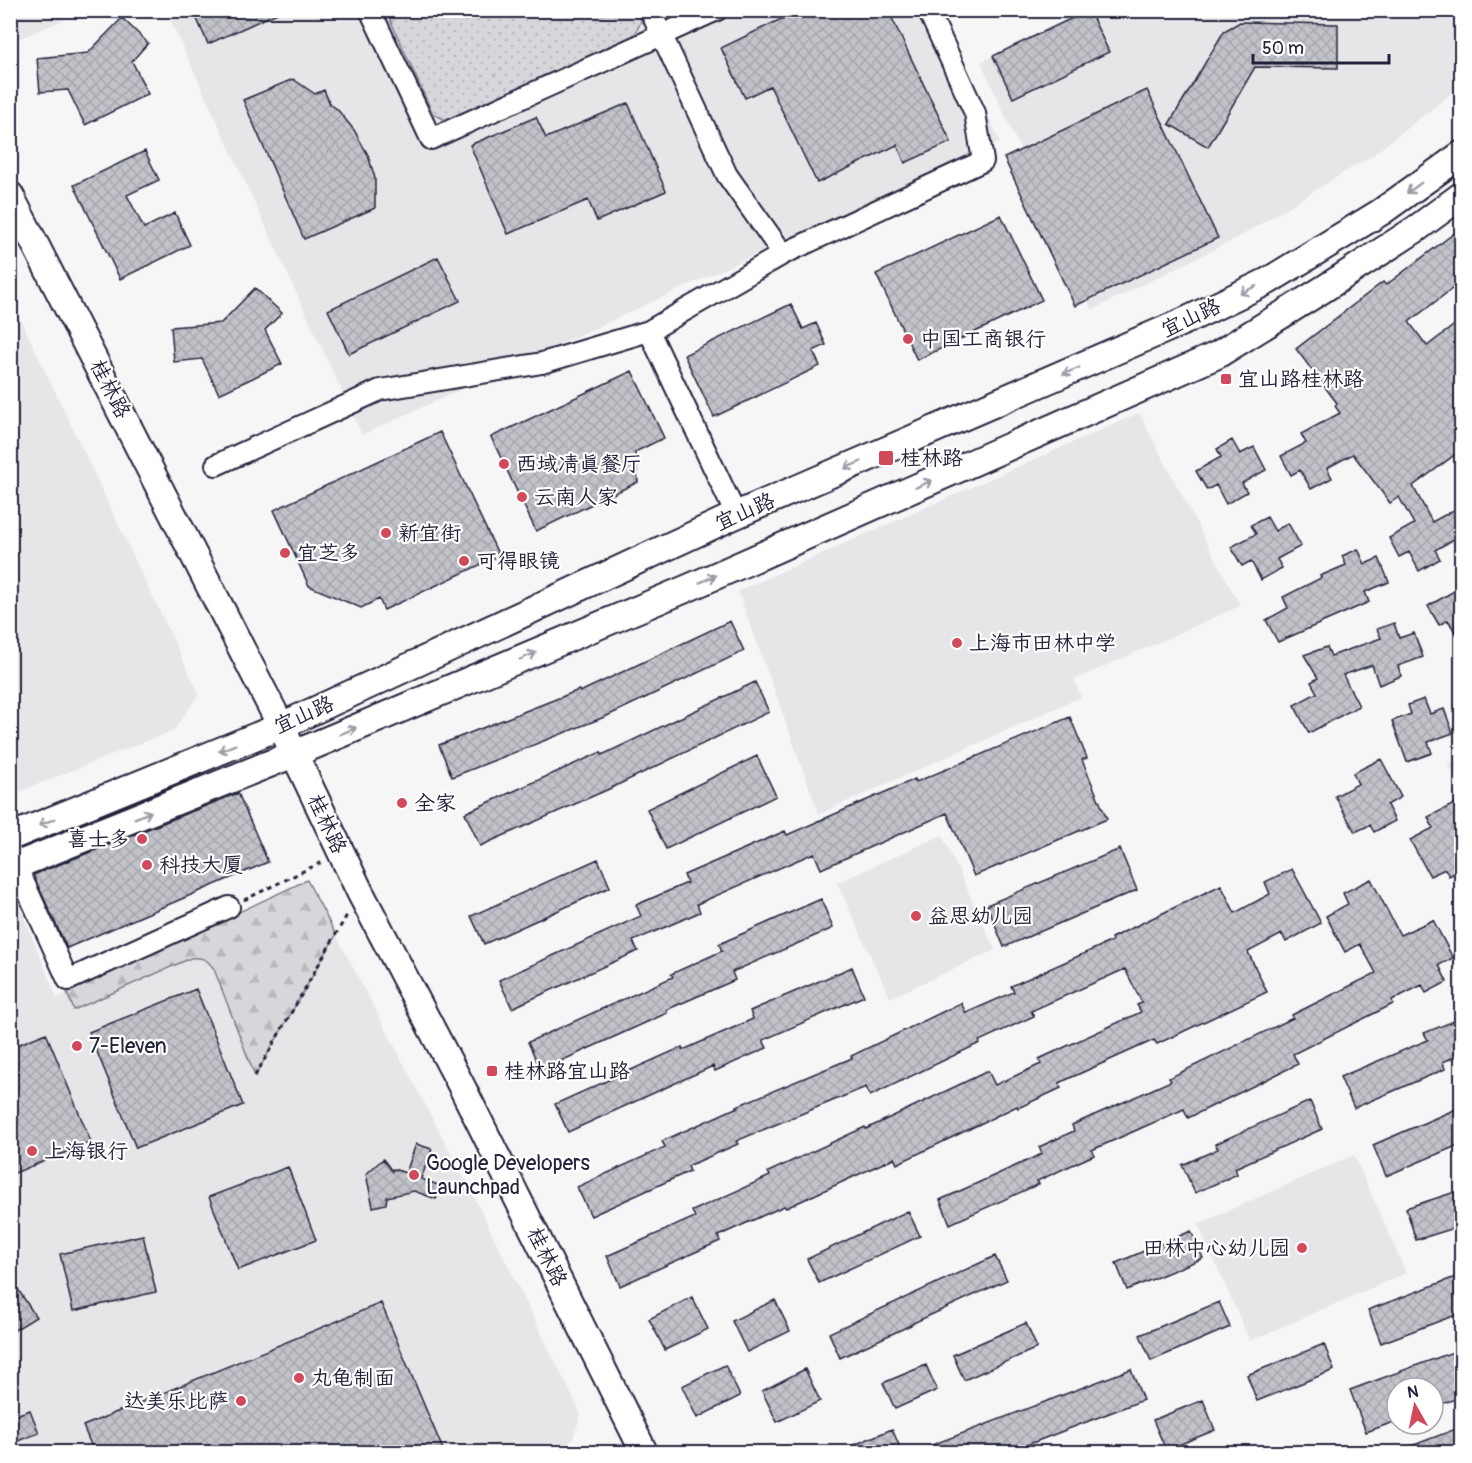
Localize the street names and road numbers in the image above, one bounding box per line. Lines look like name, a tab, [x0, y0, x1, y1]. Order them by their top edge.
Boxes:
street label: 宜山路	[1157, 292, 1225, 344]
street label: 桂林路	[84, 355, 136, 423]
street label: 宜山路	[711, 487, 779, 537]
street label: 宜山路	[270, 690, 338, 740]
street label: 桂林路	[301, 790, 353, 858]
street label: 桂林路	[521, 1223, 573, 1291]

